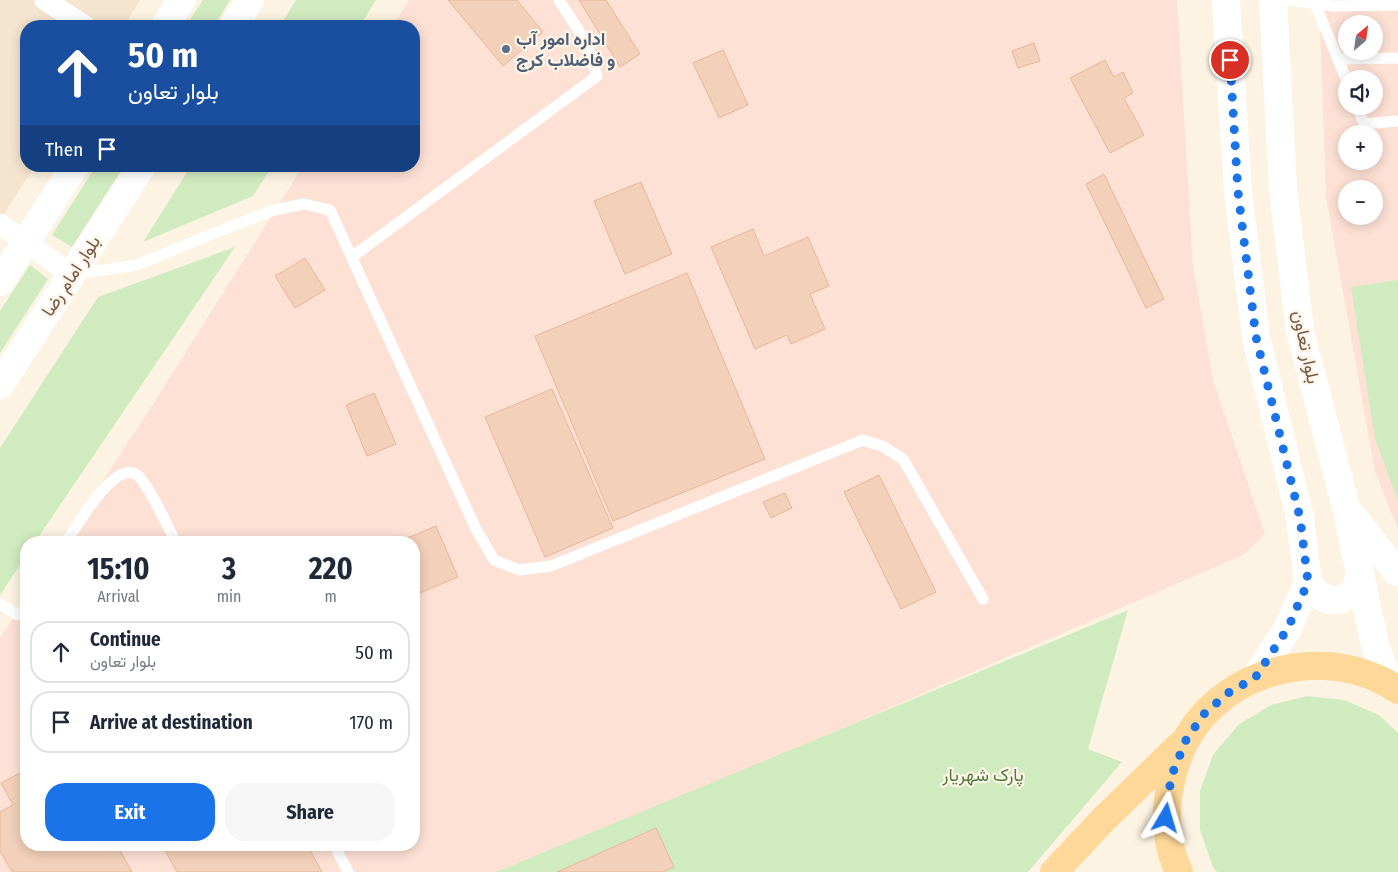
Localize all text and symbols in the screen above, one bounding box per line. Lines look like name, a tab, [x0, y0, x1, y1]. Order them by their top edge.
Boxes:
north arrow	[1338, 15, 1382, 60]
map controls	[1338, 15, 1383, 225]
place label: اداره امور آب و فاضلاب کرج	[516, 28, 615, 72]
text: 50 m	[128, 34, 198, 76]
pin	[1209, 39, 1251, 81]
icon: ahead	[45, 40, 110, 105]
marker: اداره امور آب و فاضلاب کرج	[500, 43, 512, 55]
icon: arrive	[1216, 46, 1244, 74]
button: sound	[1338, 70, 1383, 115]
text: بلوار تعاون	[128, 78, 219, 105]
button: +	[1338, 125, 1383, 170]
icon: arrive	[93, 135, 121, 163]
text: Then	[45, 138, 83, 161]
button: −	[1338, 180, 1383, 225]
street label: بلوار امام رضا	[37, 232, 106, 321]
street label: بلوار تعاون	[1288, 308, 1324, 386]
text: 15:10	[87, 551, 150, 587]
text: 3	[222, 551, 236, 587]
text: 220	[309, 551, 353, 587]
text: Arrival	[97, 587, 140, 606]
text: min	[217, 587, 241, 606]
text: m	[325, 587, 337, 606]
text: Continue	[90, 628, 161, 651]
icon: ahead	[47, 638, 75, 666]
text: 50 m	[355, 641, 393, 664]
text: بلوار تعاون	[90, 652, 156, 671]
icon: arrive	[47, 708, 75, 736]
text: Arrive at destination	[90, 711, 253, 734]
text: 170 m	[349, 711, 393, 734]
park label: پارک شهریار	[941, 764, 1024, 787]
button: Exit	[45, 783, 215, 841]
button: Share	[225, 783, 395, 841]
position arrow	[1139, 791, 1191, 843]

